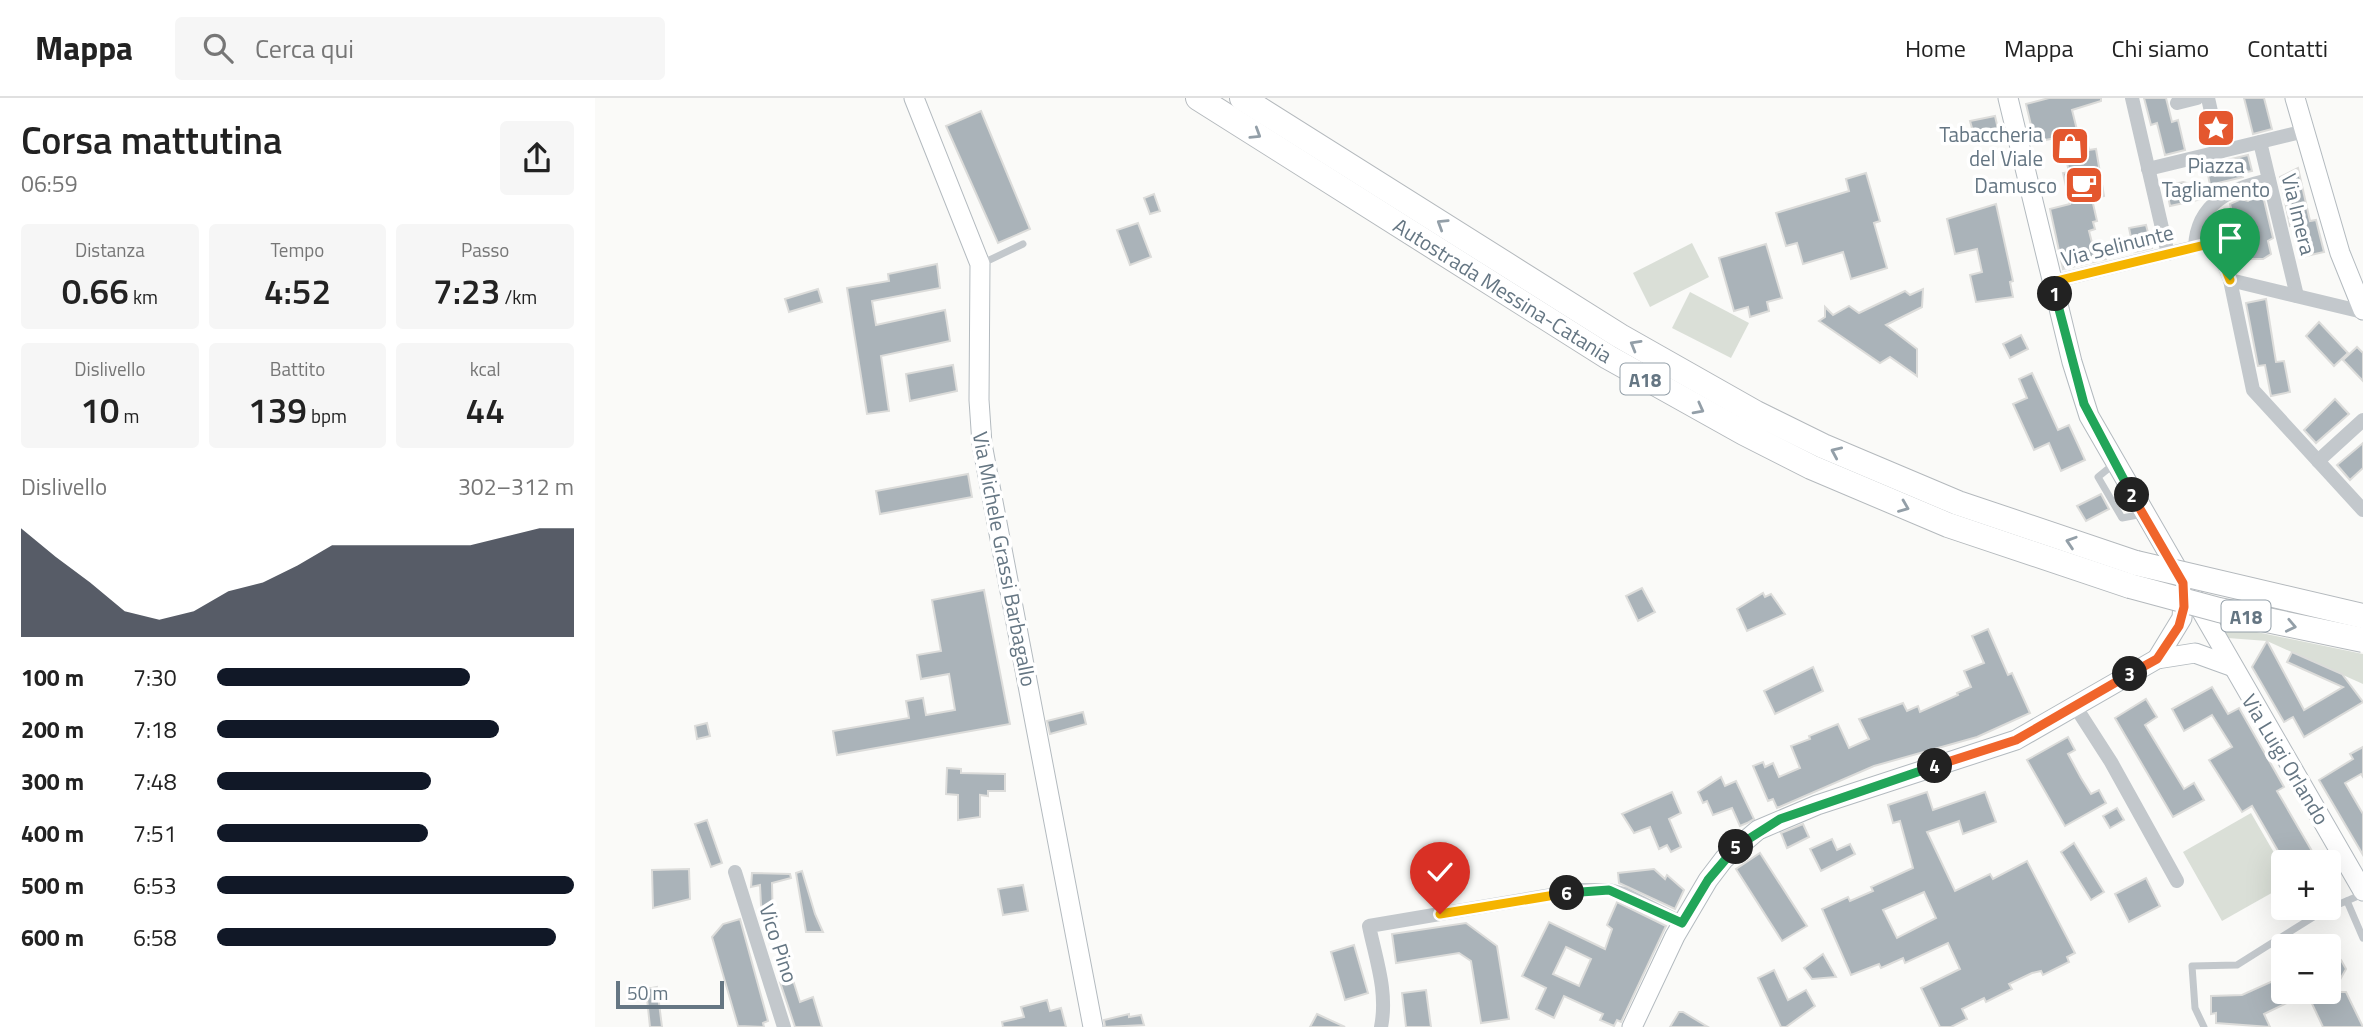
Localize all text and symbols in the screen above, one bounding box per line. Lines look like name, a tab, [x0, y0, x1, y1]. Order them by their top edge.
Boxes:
search box	[175, 17, 665, 80]
text: Mappa	[35, 23, 133, 73]
icon: search	[199, 29, 237, 67]
text: Cerca qui	[255, 29, 354, 68]
text: Home	[1905, 30, 1966, 66]
text: Mappa	[2004, 30, 2073, 66]
text: Chi siamo	[2111, 30, 2209, 66]
text: Contatti	[2247, 30, 2328, 66]
place icon: Piazza Tagliamento	[2195, 107, 2237, 149]
text: Corsa mattutina	[21, 111, 282, 169]
place label: Tabaccheria del Viale	[1939, 118, 2043, 174]
button: share	[500, 121, 574, 195]
shop icon: Tabaccheria del Viale	[2049, 125, 2091, 167]
one-way arrow	[1248, 126, 1261, 139]
place label: Piazza Tagliamento	[2162, 149, 2270, 205]
cafe icon: Damusco	[2063, 164, 2105, 206]
text: 06:59	[21, 166, 78, 201]
place label: Damusco	[1974, 169, 2057, 201]
street label: Via Imera	[2273, 170, 2325, 259]
pin	[2200, 208, 2260, 280]
street label: Autostrada Messina-Catania	[1387, 209, 1619, 371]
street label: Via Selinunte	[2057, 216, 2177, 274]
icon: arrive	[2211, 219, 2249, 257]
one-way arrow	[1437, 220, 1450, 233]
text: Distanza	[75, 235, 145, 264]
text: Tempo	[271, 235, 324, 264]
text: Passo	[461, 235, 509, 264]
text: 0.66	[62, 264, 129, 318]
text: 4:52	[264, 264, 331, 318]
text: 7:23	[433, 264, 500, 318]
pin: 1	[2037, 276, 2073, 312]
text: 1	[2049, 279, 2060, 308]
text: km	[129, 282, 158, 311]
text: /km	[500, 282, 537, 311]
one-way arrow	[1630, 340, 1643, 353]
text: Dislivello	[74, 354, 145, 383]
text: Battito	[270, 354, 325, 383]
text: kcal	[470, 354, 501, 383]
road number: A18	[1621, 364, 1669, 394]
text: 10	[80, 383, 119, 437]
text: 139	[248, 383, 307, 437]
text: 44	[466, 383, 505, 437]
text: m	[119, 401, 139, 430]
text: bpm	[307, 401, 347, 430]
one-way arrow	[1692, 401, 1704, 414]
street label: Via Michele Grassi Barbagallo	[965, 429, 1045, 689]
one-way arrow	[1831, 446, 1843, 460]
text: Dislivello	[21, 469, 107, 504]
text: 302–312 m	[458, 469, 574, 504]
pin: 2	[2115, 478, 2149, 512]
text: 2	[2126, 480, 2137, 509]
one-way arrow	[1897, 499, 1910, 513]
one-way arrow	[2065, 536, 2078, 550]
road number: A18	[2221, 601, 2271, 632]
one-way arrow	[2285, 618, 2297, 632]
pin: 3	[2113, 656, 2147, 692]
text: 3	[2124, 659, 2135, 688]
text: 100 m	[21, 660, 84, 695]
text: 7:30	[133, 660, 177, 695]
street label: Via Luigi Orlando	[2234, 687, 2338, 831]
text: 200 m	[21, 712, 84, 747]
text: 7:18	[133, 712, 177, 747]
pin: 4	[1917, 748, 1953, 784]
text: 4	[1929, 751, 1940, 780]
text: 300 m	[21, 764, 84, 799]
text: 7:48	[133, 764, 177, 799]
text: 400 m	[21, 816, 84, 851]
text: 7:51	[133, 816, 177, 851]
pin: 5	[1719, 830, 1753, 864]
text: 5	[1730, 832, 1741, 861]
pin	[1410, 842, 1470, 914]
map controls	[2271, 850, 2341, 1004]
button: +	[2271, 850, 2341, 920]
icon: check	[1421, 853, 1459, 891]
text: 500 m	[21, 868, 84, 903]
text: 6:53	[133, 868, 177, 903]
pin: 6	[1549, 876, 1585, 910]
text: 6	[1561, 878, 1572, 907]
street label: Vico Pino	[751, 900, 807, 986]
text: 600 m	[21, 920, 84, 955]
text: 6:58	[133, 920, 177, 955]
button: −	[2271, 934, 2341, 1004]
scale bar	[616, 978, 725, 1010]
text: 50 m	[627, 978, 668, 1007]

